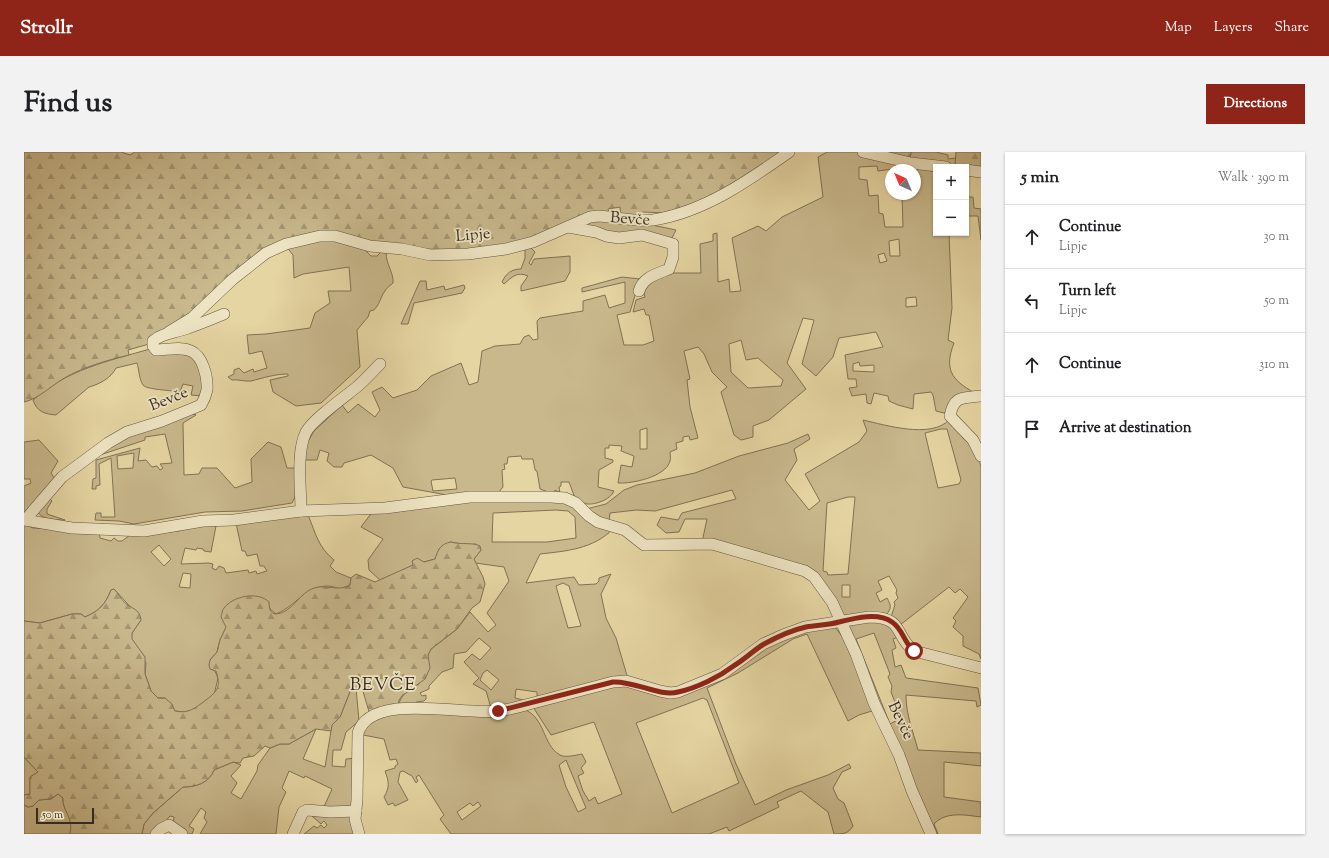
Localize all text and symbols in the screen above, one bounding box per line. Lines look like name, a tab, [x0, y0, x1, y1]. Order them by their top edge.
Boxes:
text: Strollr	[20, 15, 73, 42]
text: Map	[1165, 18, 1192, 38]
text: Layers	[1214, 18, 1252, 38]
text: Share	[1274, 18, 1309, 38]
text: Find us	[24, 84, 112, 124]
button: Directions	[1206, 84, 1305, 124]
north arrow	[885, 164, 921, 200]
map controls	[933, 164, 969, 236]
button: +	[933, 164, 969, 200]
text: 5 min	[1021, 166, 1059, 190]
text: Walk · 390 m	[1218, 169, 1289, 187]
button: −	[933, 200, 969, 236]
street label: Bevče	[609, 207, 651, 233]
text: Continue	[1059, 217, 1121, 238]
street label: Lipje	[455, 223, 491, 249]
icon: ahead	[1021, 226, 1043, 248]
text: 30 m	[1263, 228, 1289, 246]
text: Lipje	[1059, 238, 1087, 256]
text: Turn left	[1059, 281, 1116, 302]
icon: left	[1021, 290, 1043, 312]
text: 50 m	[1264, 292, 1289, 310]
text: Lipje	[1059, 302, 1087, 320]
icon: ahead	[1021, 354, 1043, 376]
text: Continue	[1059, 354, 1121, 375]
text: 310 m	[1259, 356, 1289, 374]
street label: Bevče	[146, 382, 192, 418]
icon: arrive	[1021, 418, 1043, 440]
text: Arrive at destination	[1059, 418, 1192, 439]
route start	[905, 642, 923, 660]
district label: BEVČE	[350, 672, 416, 699]
street label: Bevče	[881, 698, 919, 744]
route end	[489, 702, 507, 720]
scale bar	[36, 806, 94, 825]
text: 50 m	[42, 807, 63, 823]

